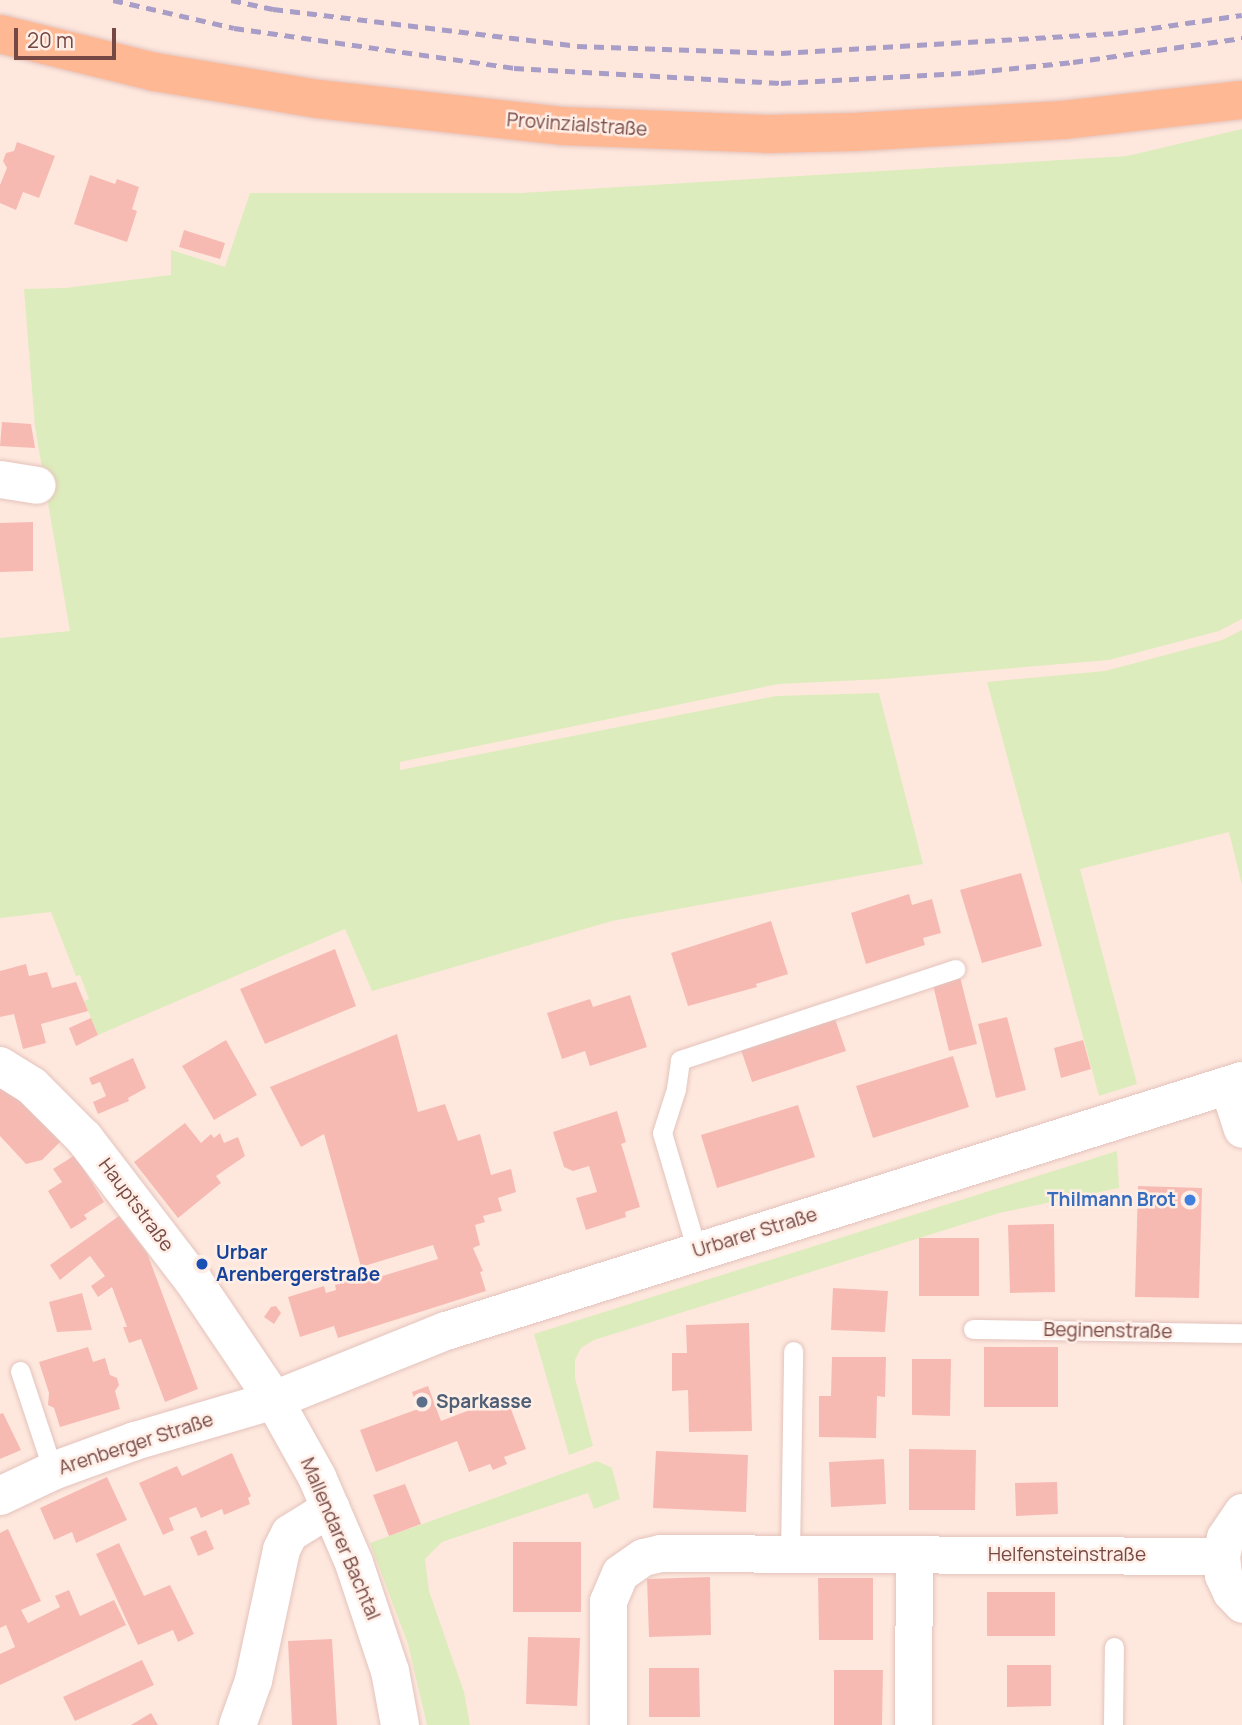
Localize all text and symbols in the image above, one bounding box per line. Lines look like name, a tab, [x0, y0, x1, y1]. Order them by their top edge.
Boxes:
scale bar	[18, 14, 119, 58]
text: 20 m	[27, 26, 74, 54]
street label: Provinzialstraße	[506, 109, 648, 141]
street label: Hauptstraße	[94, 1154, 178, 1256]
place label: Thilmann Brot	[1047, 1189, 1176, 1211]
marker: Thilmann Brot	[1182, 1192, 1198, 1208]
street label: Urbarer Straße	[690, 1203, 820, 1263]
place label: Urbar Arenbergerstraße	[216, 1242, 380, 1286]
marker: Urbar Arenbergerstraße	[194, 1256, 210, 1272]
street label: Beginenstraße	[1043, 1318, 1173, 1344]
place label: Sparkasse	[436, 1391, 532, 1413]
marker: Sparkasse	[414, 1394, 430, 1410]
street label: Arenberger Straße	[56, 1408, 216, 1480]
street label: Mallendarer Bachtal	[295, 1454, 385, 1624]
street label: Helfensteinstraße	[988, 1544, 1146, 1566]

